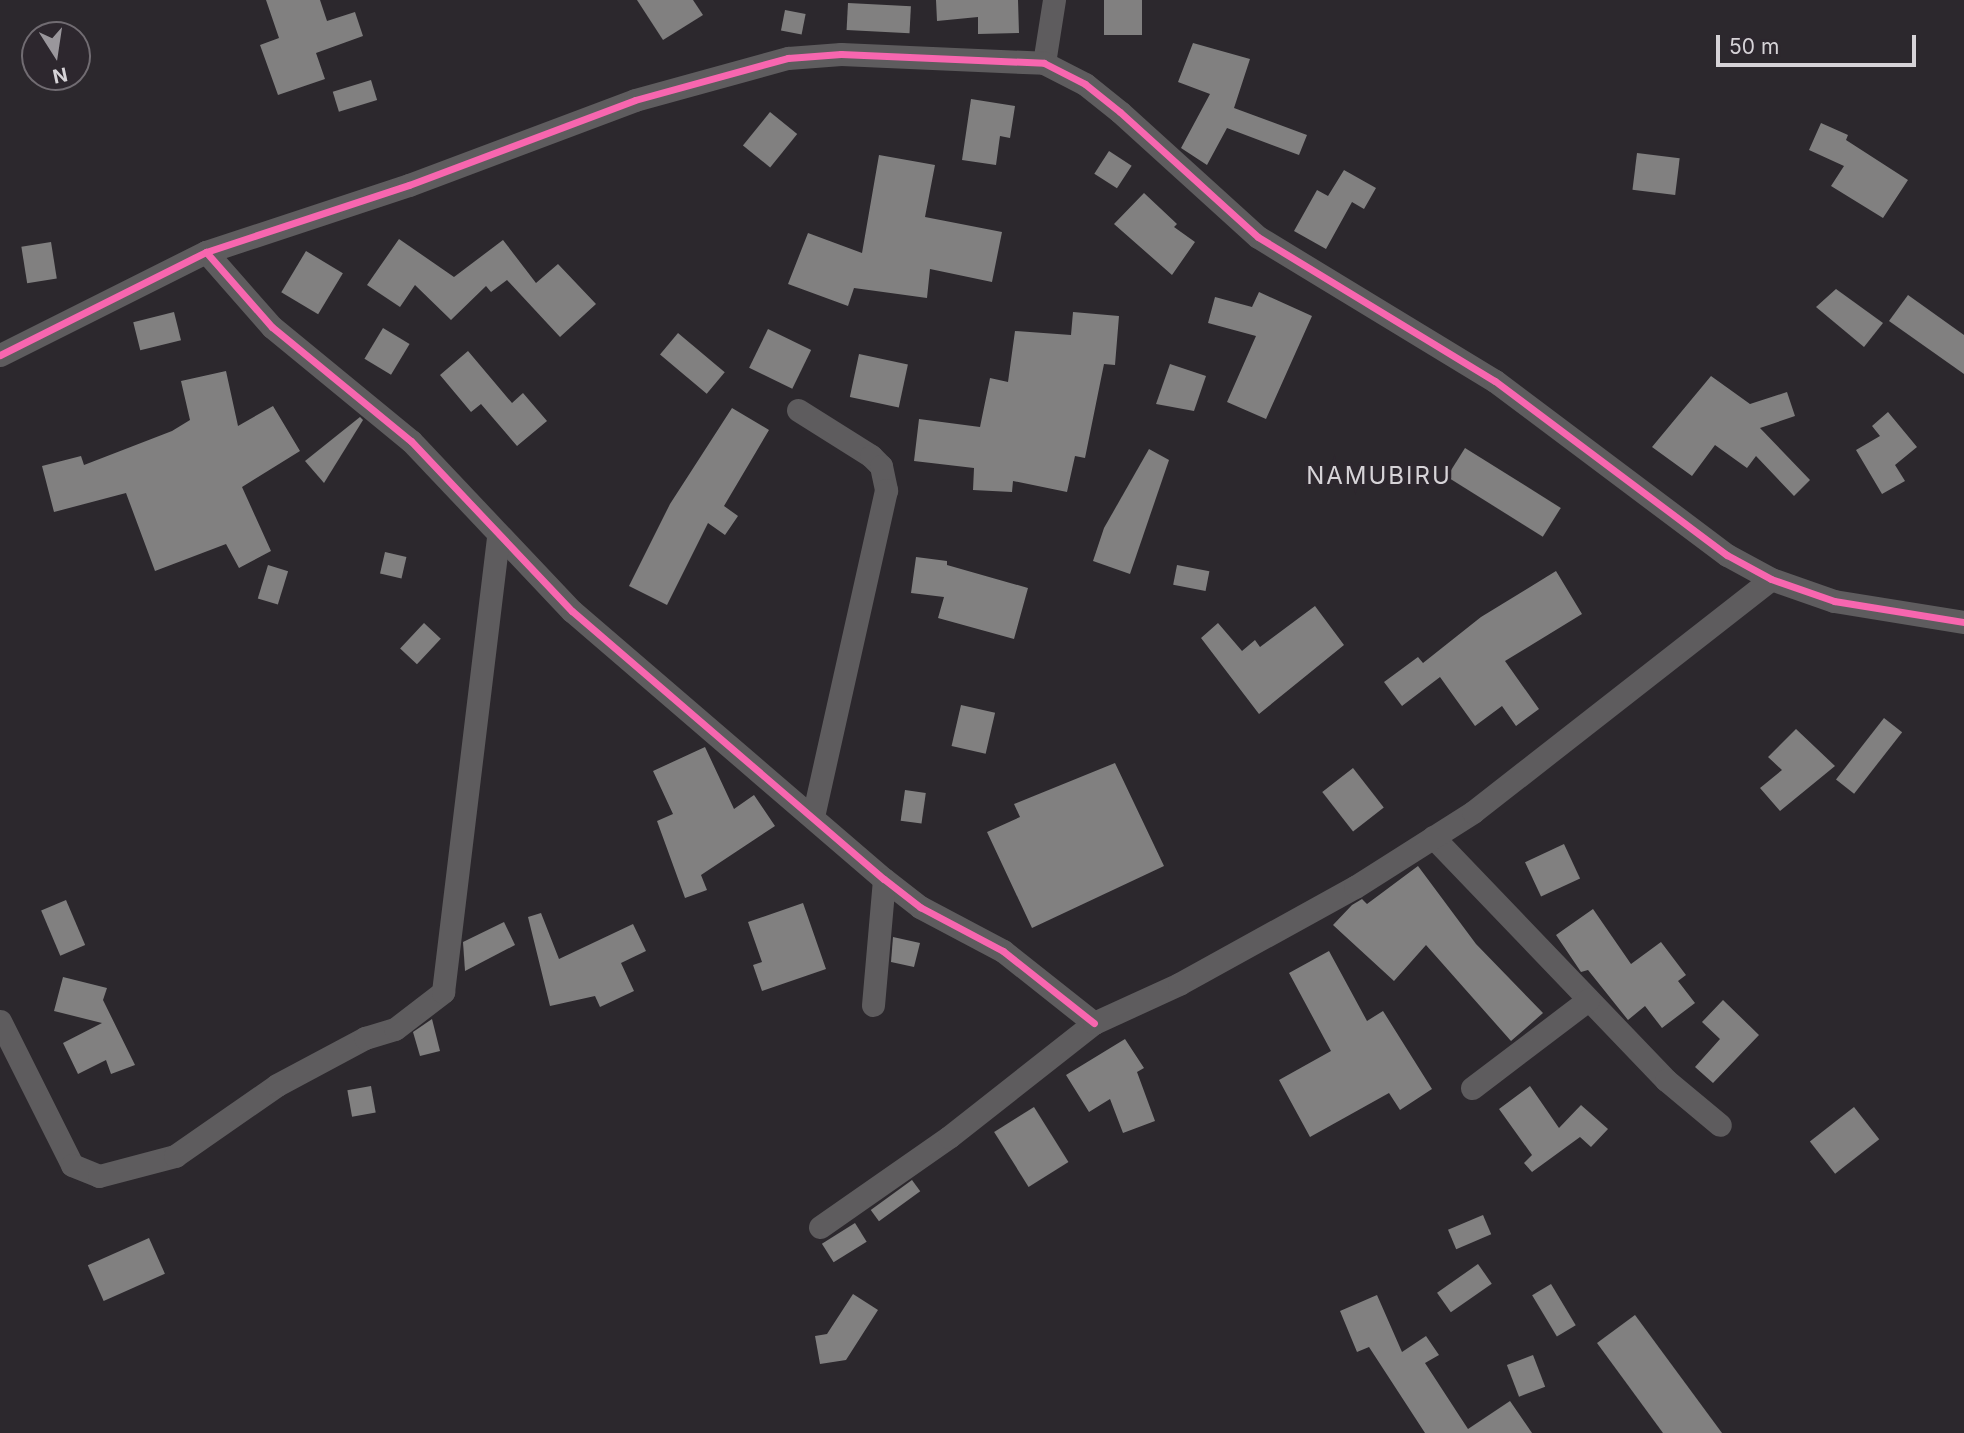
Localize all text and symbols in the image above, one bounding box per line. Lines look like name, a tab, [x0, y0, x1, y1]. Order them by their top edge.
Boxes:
north arrow	[21, 21, 91, 91]
scale bar	[1719, 21, 1918, 65]
text: 50 m	[1729, 34, 1779, 59]
text: N	[51, 62, 70, 88]
district label: NAMUBIRU	[1307, 462, 1451, 490]

